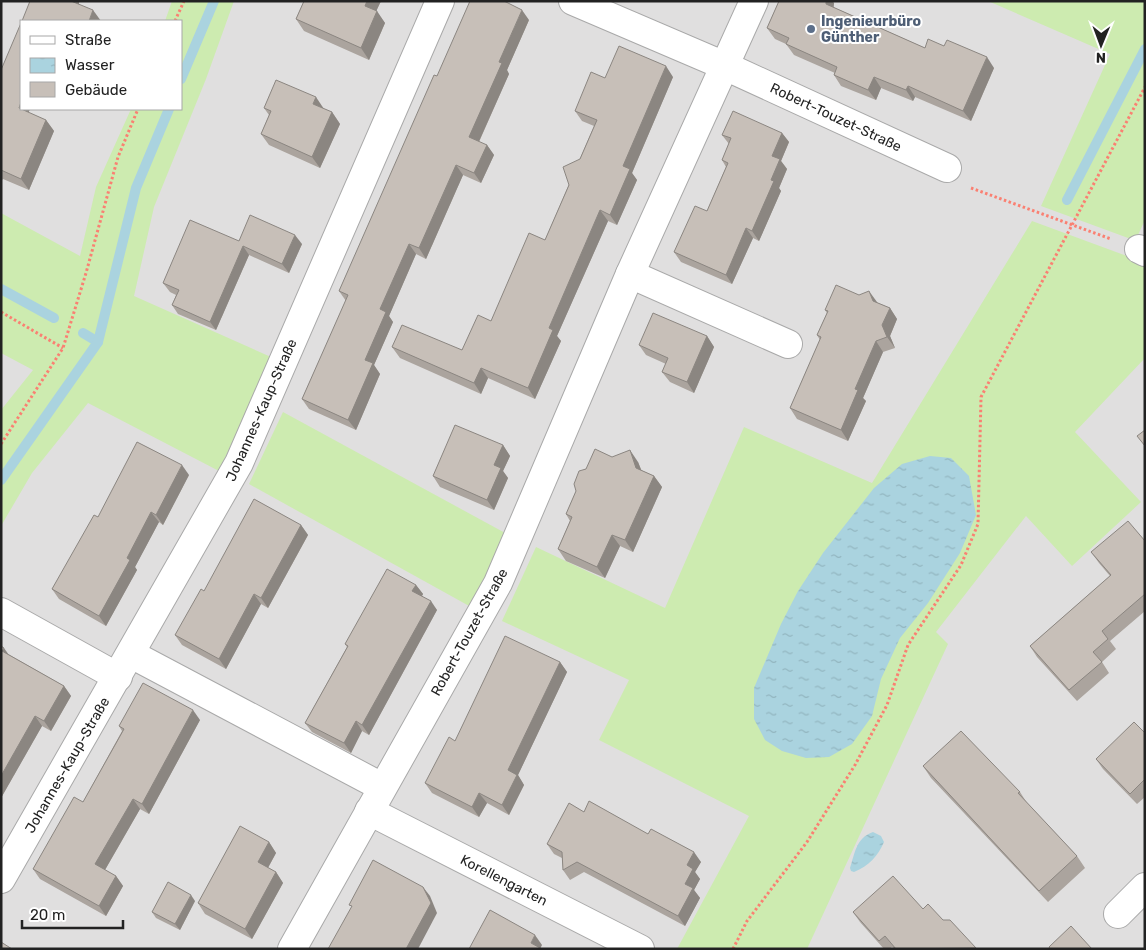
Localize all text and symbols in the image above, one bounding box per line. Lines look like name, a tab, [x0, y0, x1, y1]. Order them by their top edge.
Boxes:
place label: Ingenieurbüro Günther	[821, 13, 921, 46]
legend	[20, 20, 182, 110]
north arrow	[1076, 20, 1126, 70]
marker: Ingenieurbüro Günther	[805, 23, 817, 35]
text: Straße	[65, 31, 111, 49]
text: N	[1096, 49, 1106, 66]
text: Wasser	[65, 56, 115, 74]
street label: Robert-Touzet-Straße	[767, 80, 904, 155]
text: Gebäude	[65, 81, 127, 99]
street label: Johannes-Kaup-Straße	[222, 336, 301, 484]
street label: Robert-Touzet-Straße	[427, 565, 512, 699]
street label: Johannes-Kaup-Straße	[22, 694, 113, 836]
street label: Korellengarten	[457, 851, 550, 910]
scale bar	[22, 898, 124, 930]
text: 20 m	[30, 906, 65, 924]

